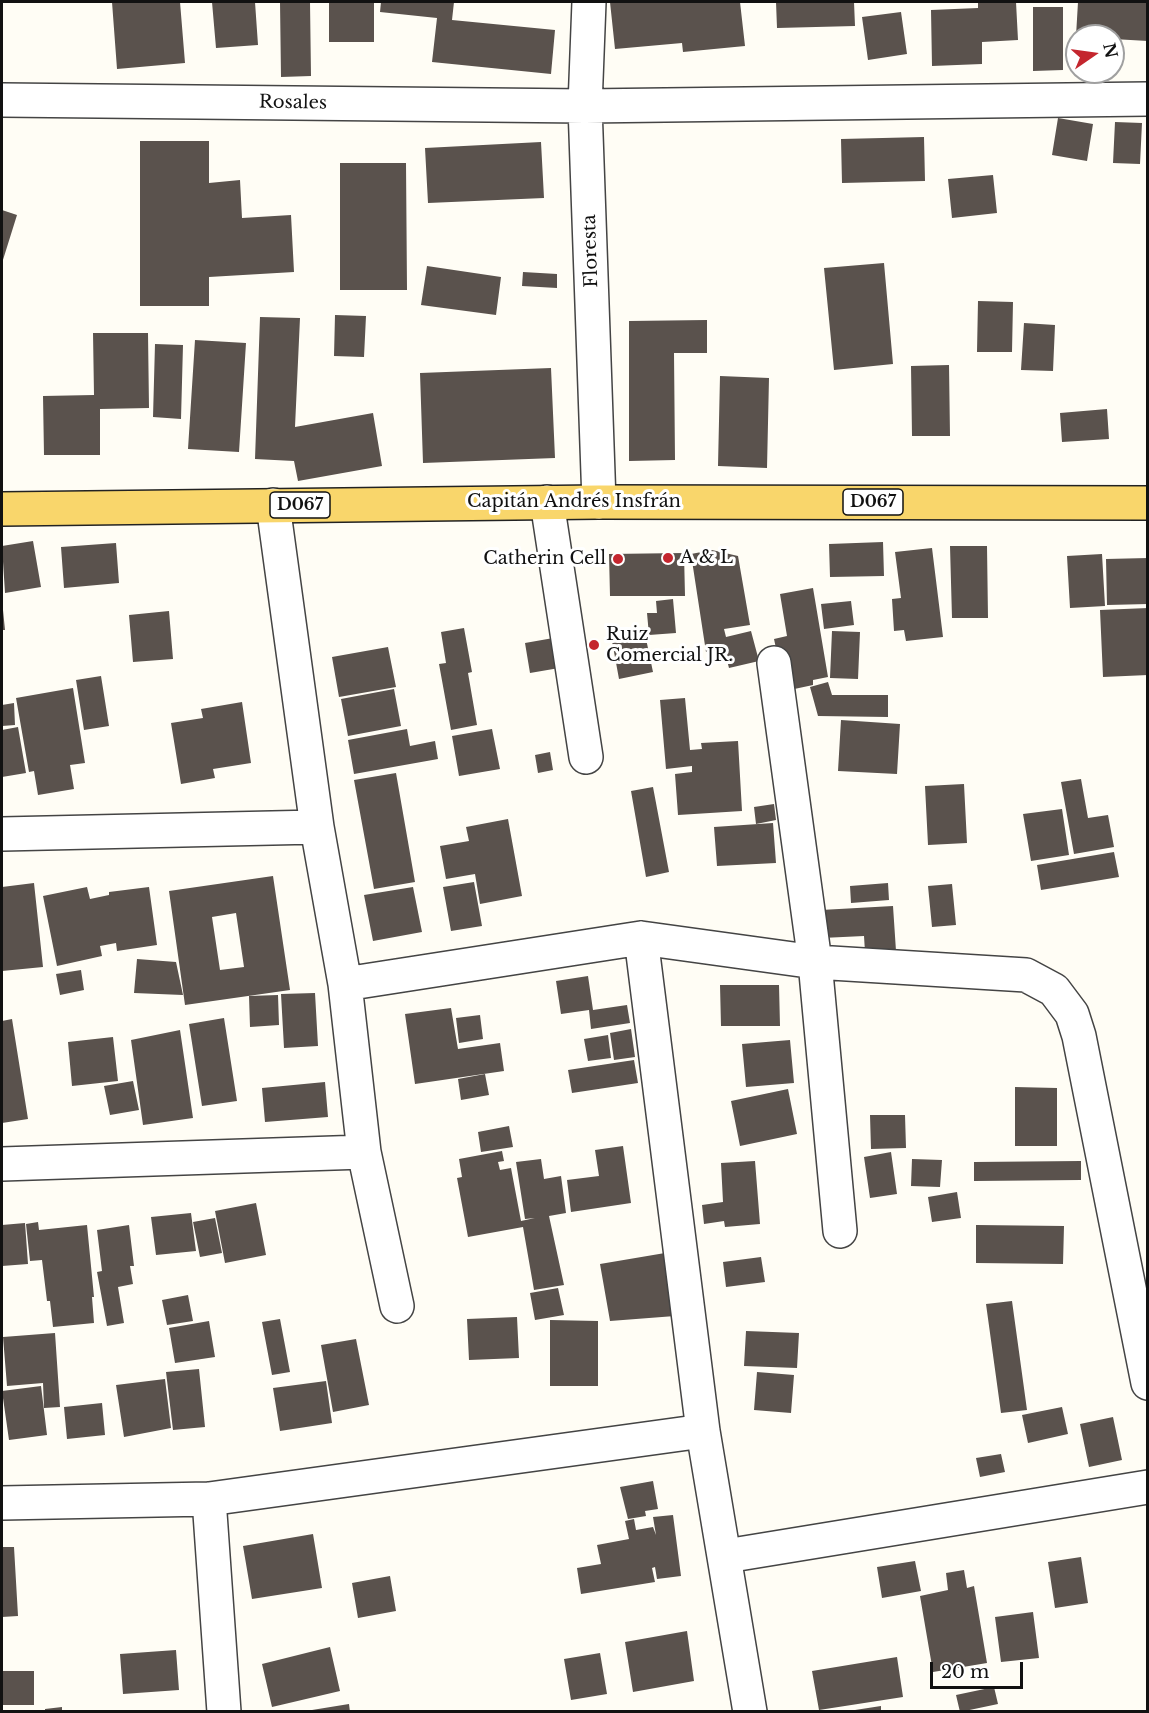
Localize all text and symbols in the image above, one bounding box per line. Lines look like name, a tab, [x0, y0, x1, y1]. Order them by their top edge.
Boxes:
north arrow	[1065, 24, 1125, 84]
text: N	[1099, 41, 1122, 60]
street label: Rosales	[259, 92, 327, 114]
street label: Floresta	[579, 214, 603, 288]
road number: D067	[843, 489, 903, 515]
street label: Capitán Andrés Insfrán	[467, 491, 681, 513]
road number: D067	[270, 492, 330, 518]
place label: A & L	[680, 547, 733, 569]
place label: Catherin Cell	[483, 548, 606, 570]
marker: A & L	[661, 551, 675, 565]
marker: Catherin Cell	[611, 552, 625, 566]
place label: Ruiz Comercial JR.	[606, 624, 733, 666]
marker: Ruiz Comercial JR.	[587, 638, 601, 652]
scale bar	[933, 1650, 1026, 1688]
text: 20 m	[941, 1661, 989, 1683]

